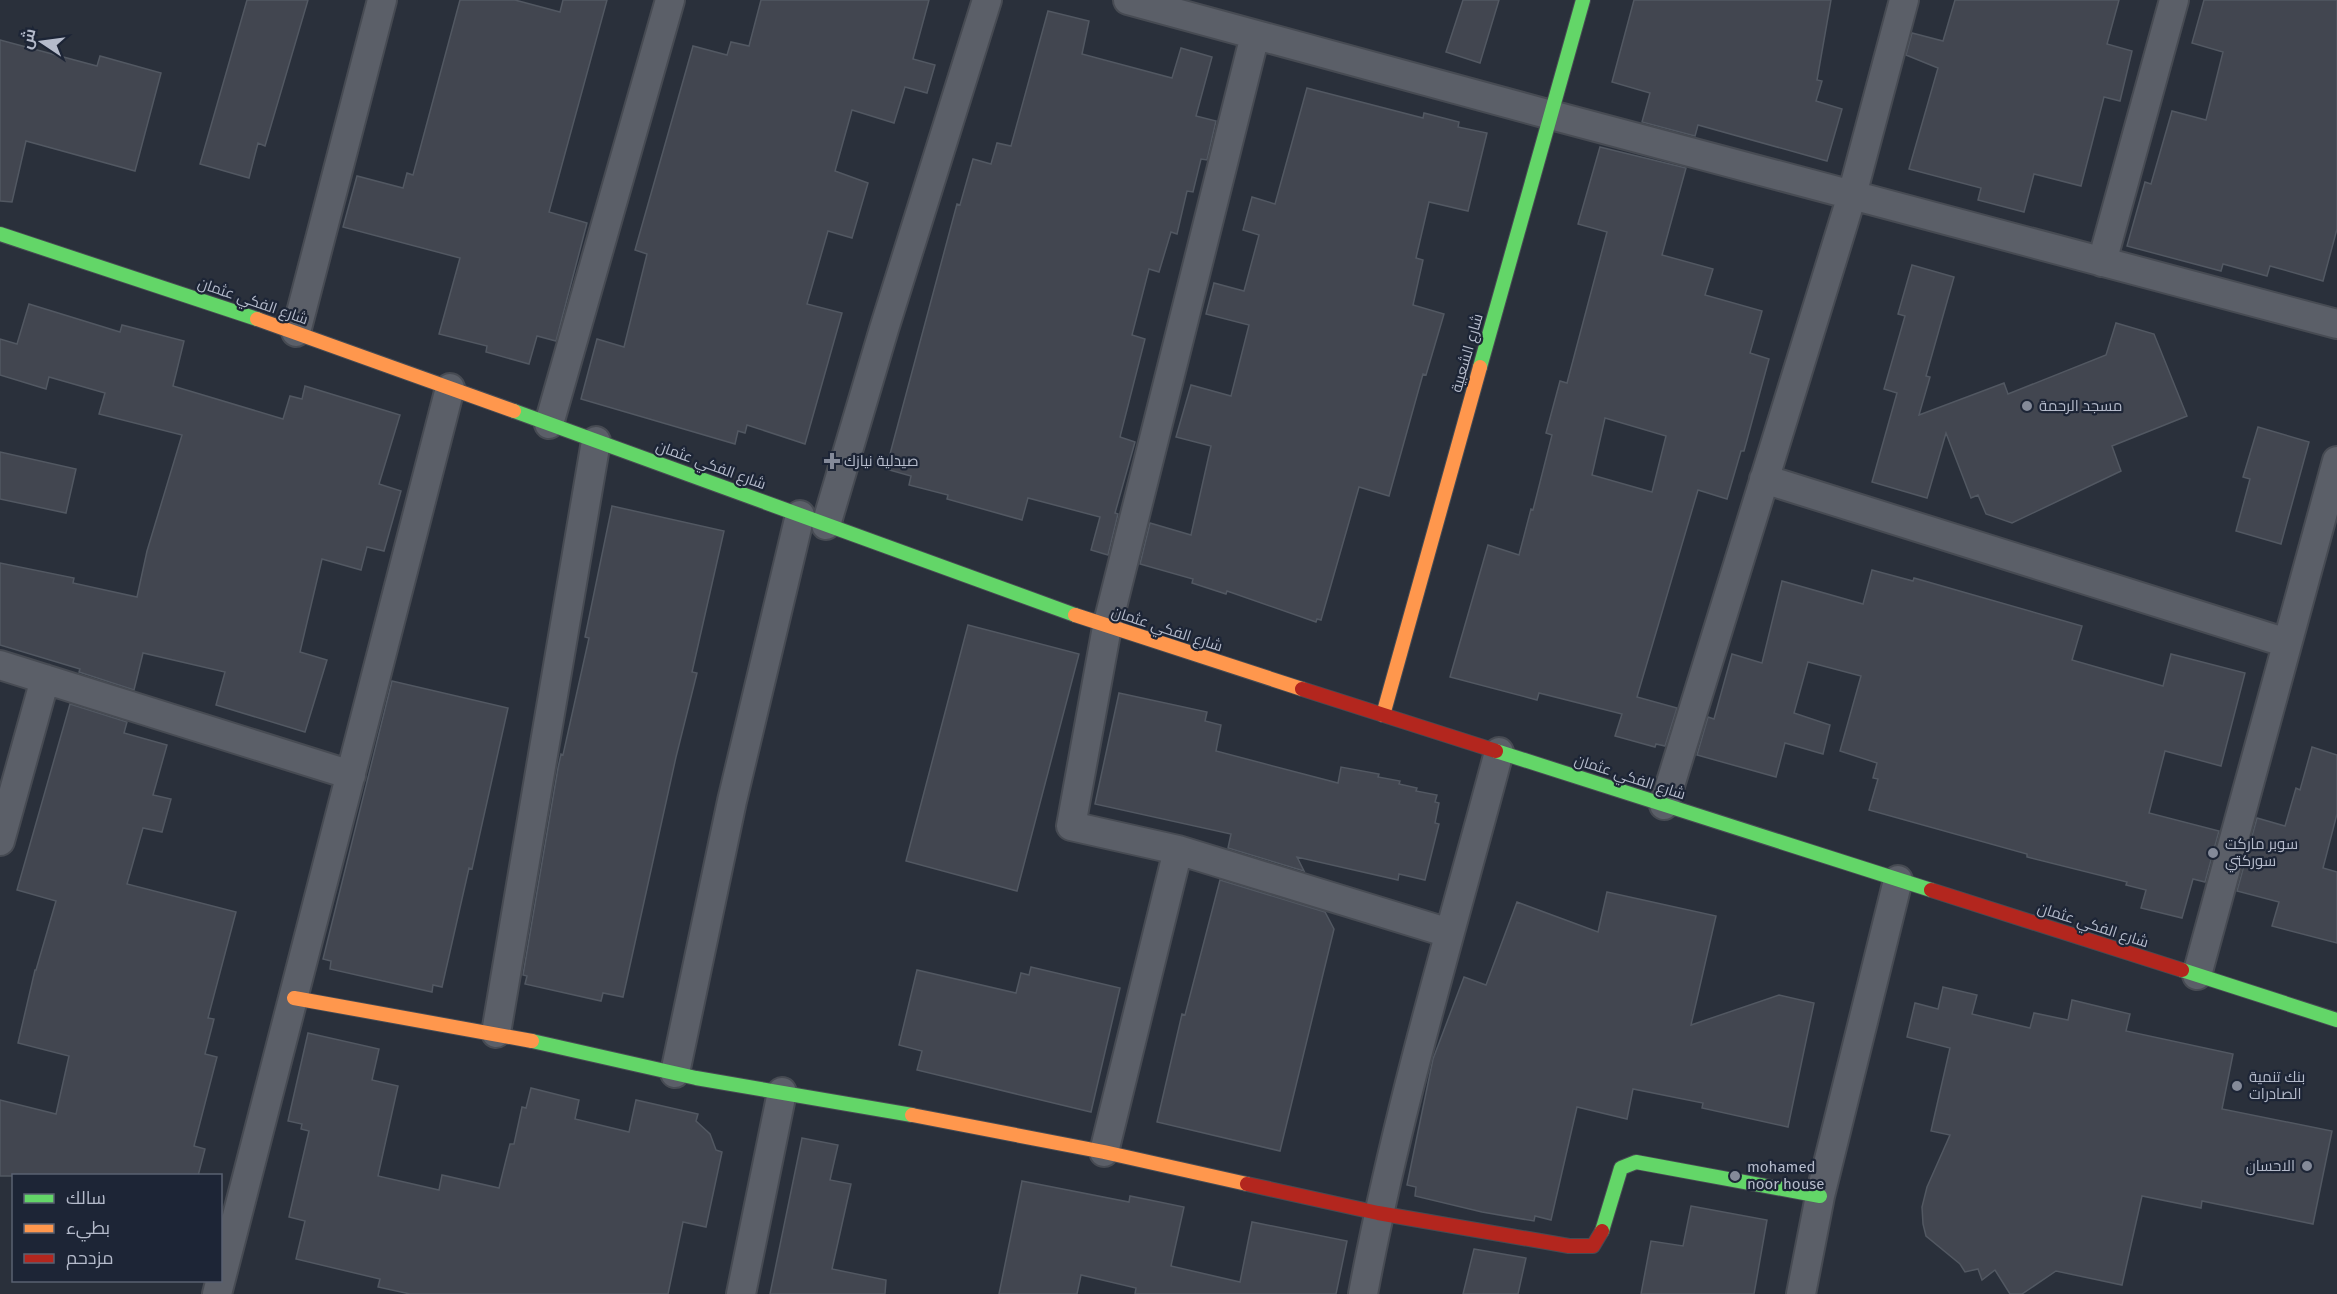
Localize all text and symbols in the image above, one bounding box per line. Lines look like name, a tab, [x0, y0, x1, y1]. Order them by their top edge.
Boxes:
north arrow	[12, 12, 72, 72]
text: ش	[16, 27, 39, 51]
street label: شارع الفكي عثمان	[194, 274, 311, 331]
street label: شارع الشعبية	[1447, 312, 1489, 395]
place label: مسجد الرحمة	[2039, 397, 2122, 415]
marker: مسجد الرحمة	[2020, 399, 2034, 413]
street label: شارع الفكي عثمان	[653, 437, 768, 496]
place label: صيدلية نيازك	[844, 452, 918, 470]
marker: صيدلية نيازك	[825, 454, 839, 468]
street label: شارع الفكي عثمان	[1108, 603, 1225, 658]
street label: شارع الفكي عثمان	[1571, 751, 1688, 806]
place label: سوبر ماركت سوركتي	[2225, 835, 2298, 873]
marker: سوبر ماركت سوركتي	[2206, 846, 2220, 860]
street label: شارع الفكي عثمان	[2034, 899, 2151, 954]
place label: بنك تنمية الصادرات	[2249, 1068, 2305, 1103]
marker: بنك تنمية الصادرات	[2230, 1079, 2244, 1093]
place label: الاحسان	[2246, 1157, 2295, 1176]
place label: mohamed noor house	[1747, 1158, 1825, 1193]
marker: الاحسان	[2300, 1159, 2314, 1173]
marker: mohamed noor house	[1728, 1169, 1742, 1183]
legend	[12, 1174, 222, 1282]
text: سالك	[66, 1187, 106, 1209]
text: بطيء	[66, 1217, 110, 1242]
text: مزدحم	[66, 1247, 114, 1270]

